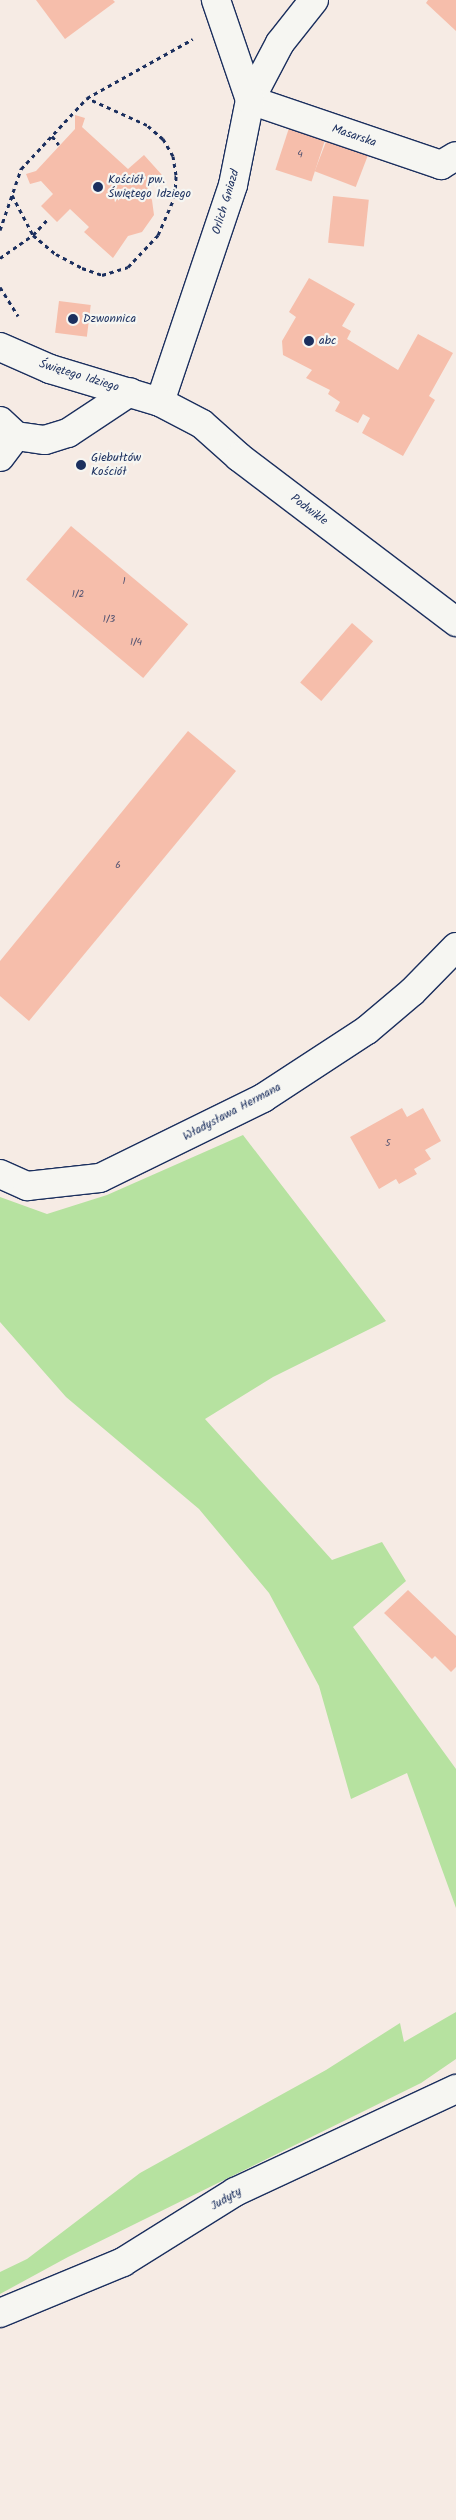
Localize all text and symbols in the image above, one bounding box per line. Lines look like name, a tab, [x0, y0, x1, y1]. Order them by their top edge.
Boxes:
street label: Masarska	[330, 122, 378, 150]
house number: 4	[297, 149, 303, 161]
street label: Orlich Gniazd	[209, 168, 243, 236]
place label: Kościół pw. Świętego Idziego	[108, 173, 191, 201]
marker: Kościół pw. Świętego Idziego	[92, 181, 104, 193]
place label: Dzwonnica	[83, 312, 136, 326]
marker: Dzwonnica	[67, 313, 79, 325]
place label: abc	[319, 334, 336, 348]
marker: abc	[303, 335, 315, 347]
street label: Świętego Idziego	[37, 357, 121, 395]
place label: Giebułtów Kościół	[91, 451, 141, 479]
marker: Giebułtów Kościół	[75, 459, 87, 471]
street label: Podwikle	[288, 491, 330, 529]
house number: 1	[122, 576, 126, 588]
house number: 1/2	[72, 589, 84, 601]
house number: 1/3	[103, 614, 115, 626]
house number: 1/4	[130, 637, 142, 649]
house number: 6	[115, 860, 121, 872]
street label: Władysława Hermana	[180, 1080, 284, 1144]
house number: 5	[385, 1138, 391, 1150]
street label: Judyty	[208, 2184, 244, 2214]

